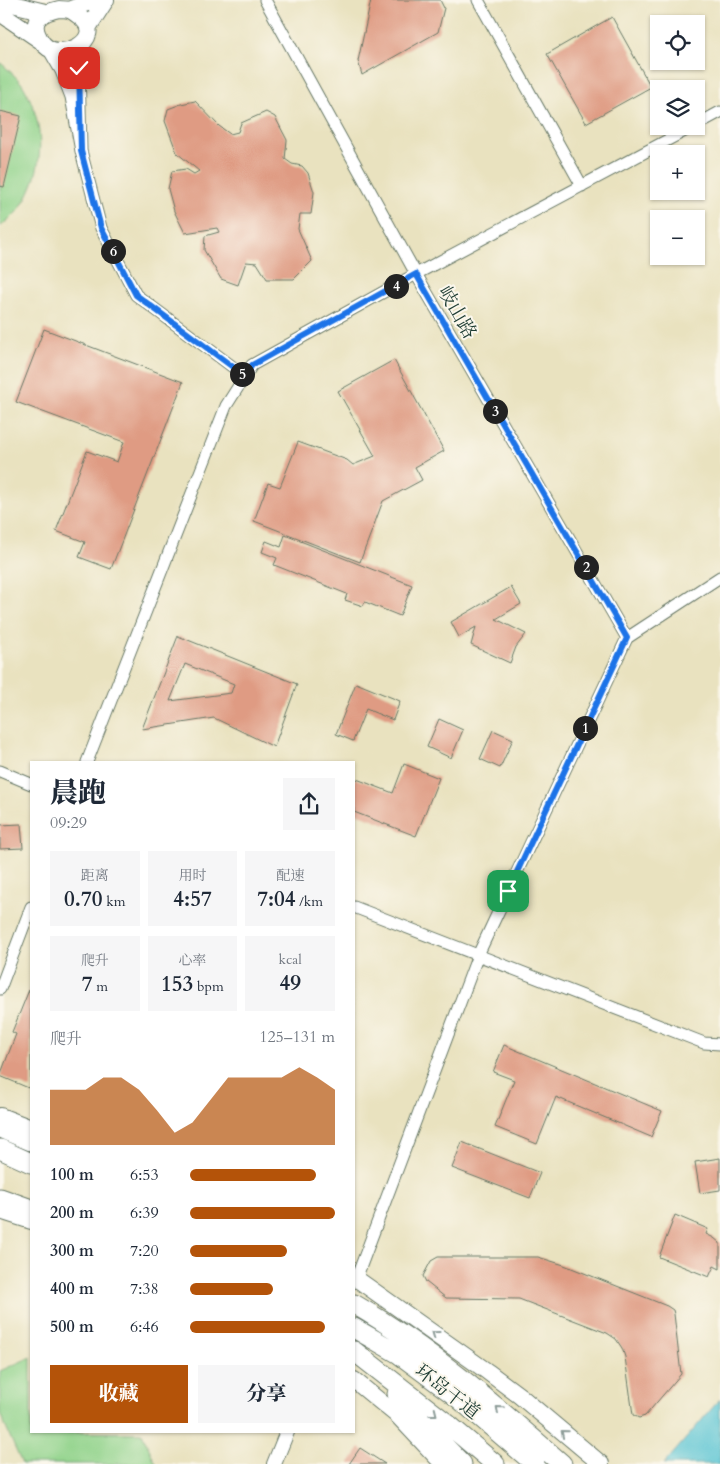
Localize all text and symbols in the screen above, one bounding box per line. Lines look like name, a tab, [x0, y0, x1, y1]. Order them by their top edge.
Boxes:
map controls	[650, 15, 705, 265]
button: locate	[650, 15, 705, 70]
pin	[58, 47, 100, 89]
icon: check	[65, 54, 93, 82]
button: layers	[650, 80, 705, 135]
button: +	[650, 145, 705, 200]
button: −	[650, 210, 705, 265]
pin: 6	[100, 238, 126, 264]
text: 6	[110, 242, 117, 261]
pin: 4	[384, 274, 408, 298]
text: 4	[393, 277, 400, 296]
street label: 岐山路	[432, 281, 483, 344]
pin: 5	[230, 362, 254, 386]
text: 5	[239, 365, 246, 384]
pin: 3	[482, 398, 508, 424]
text: 3	[492, 402, 499, 421]
pin: 2	[574, 554, 598, 580]
text: 2	[583, 558, 590, 577]
pin: 1	[572, 716, 598, 740]
text: 1	[582, 719, 589, 738]
text: 晨跑	[50, 774, 106, 812]
button: share	[283, 778, 335, 830]
text: 09:29	[50, 812, 87, 834]
text: 距离	[81, 866, 109, 885]
text: 用时	[178, 866, 206, 885]
text: 配速	[276, 866, 304, 885]
pin	[487, 870, 529, 912]
icon: arrive	[494, 877, 522, 905]
text: 0.70	[64, 885, 102, 914]
text: 4:57	[173, 885, 212, 914]
text: 7:04	[257, 885, 296, 914]
text: km	[102, 892, 126, 911]
text: /km	[296, 892, 323, 911]
text: kcal	[278, 950, 302, 969]
text: 爬升	[81, 951, 109, 970]
text: 心率	[178, 951, 206, 970]
text: 49	[279, 969, 301, 998]
text: 7	[82, 970, 92, 999]
text: 153	[161, 970, 193, 999]
text: m	[92, 977, 108, 996]
text: bpm	[193, 977, 224, 996]
text: 125–131 m	[259, 1026, 335, 1048]
text: 爬升	[50, 1028, 82, 1050]
text: 100 m	[50, 1164, 94, 1186]
text: 6:53	[130, 1164, 159, 1186]
text: 200 m	[50, 1202, 94, 1224]
text: 6:39	[130, 1202, 159, 1224]
text: 300 m	[50, 1240, 94, 1262]
text: 7:20	[130, 1240, 159, 1262]
text: 400 m	[50, 1278, 94, 1300]
text: 7:38	[130, 1278, 159, 1300]
text: 500 m	[50, 1316, 94, 1338]
text: 6:46	[130, 1316, 159, 1338]
one-way arrow	[431, 1331, 441, 1340]
street label: 环岛干道	[409, 1358, 485, 1425]
button: 收藏	[50, 1365, 188, 1423]
button: 分享	[198, 1365, 335, 1423]
one-way arrow	[496, 1406, 505, 1415]
one-way arrow	[428, 1407, 437, 1415]
one-way arrow	[560, 1429, 569, 1438]

